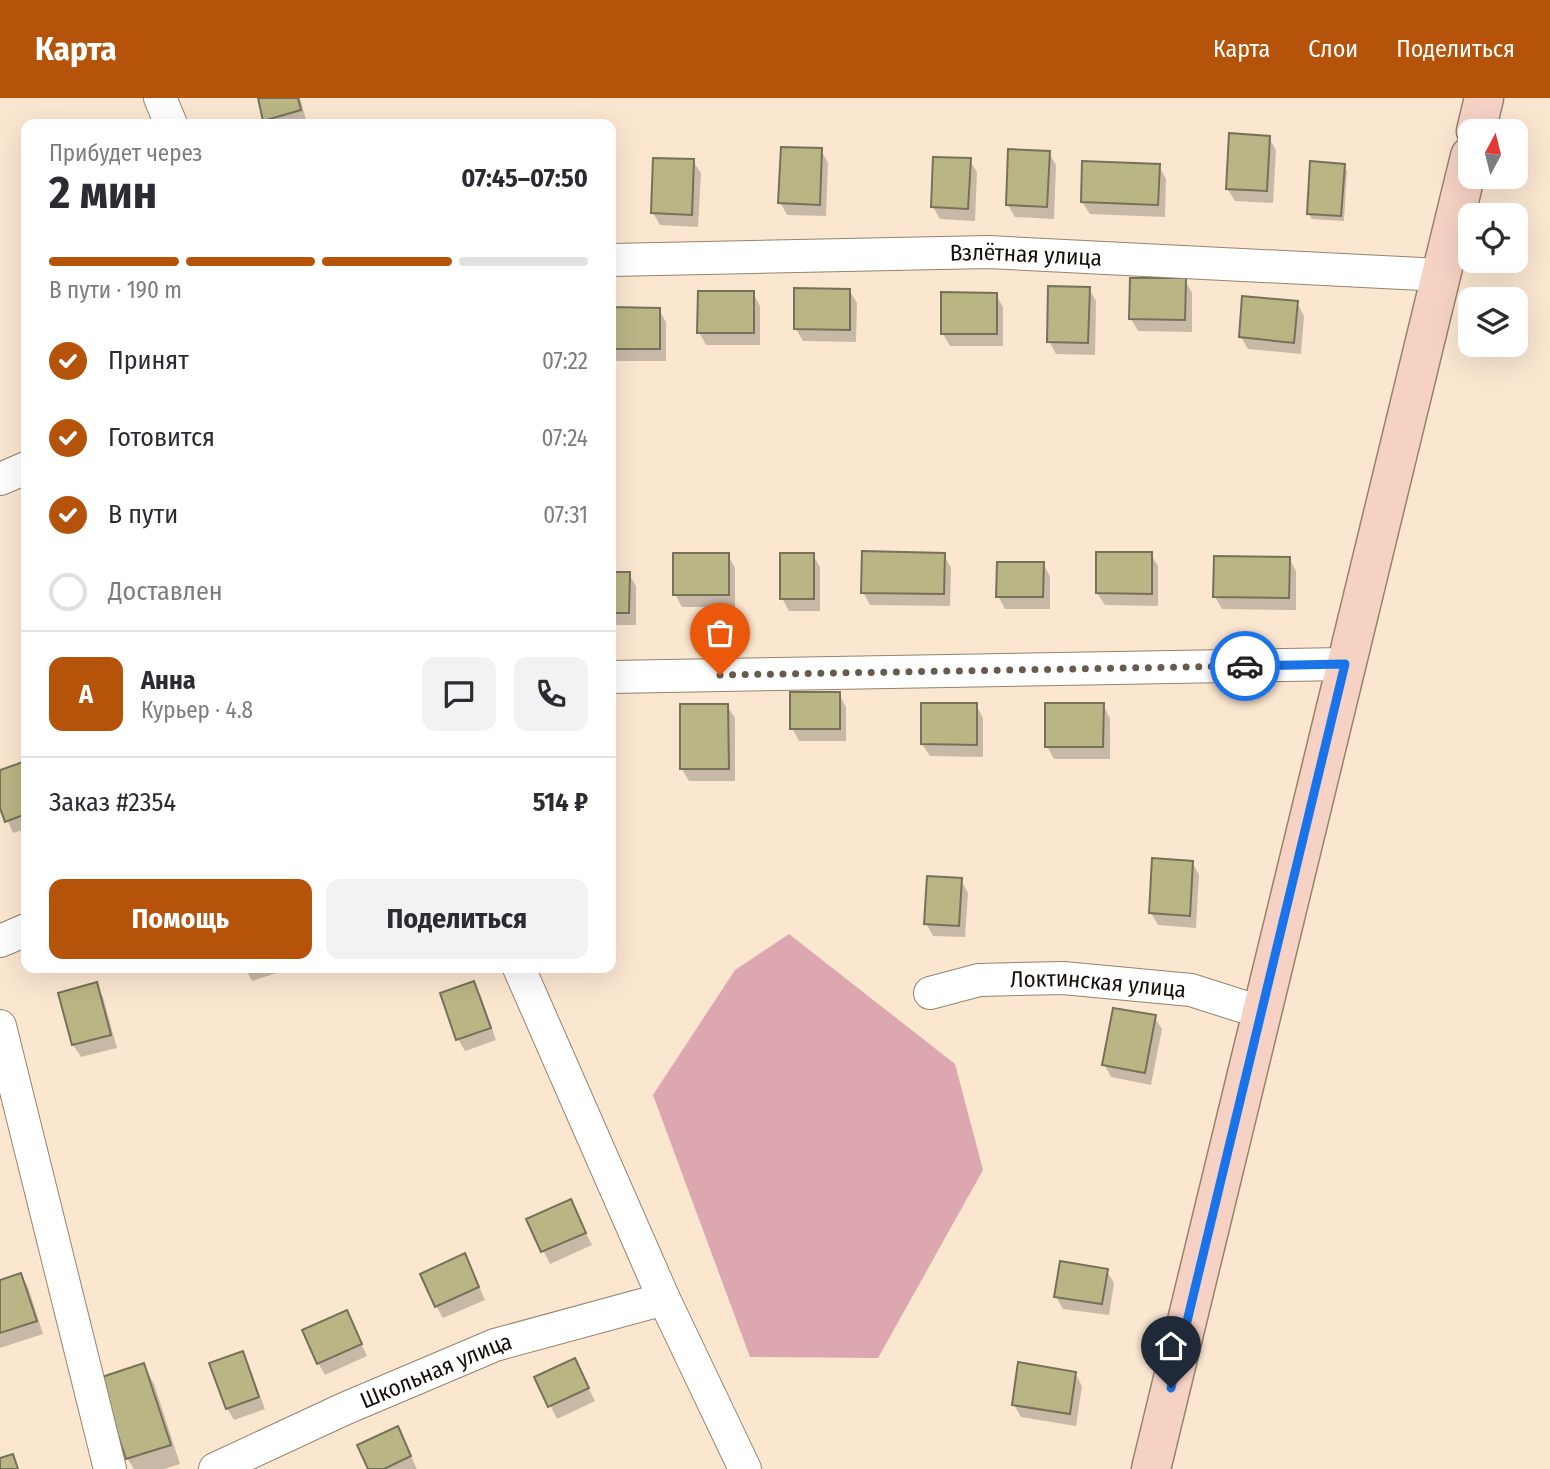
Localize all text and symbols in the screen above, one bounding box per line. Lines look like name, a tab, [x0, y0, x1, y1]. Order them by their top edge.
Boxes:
text: Карта	[35, 29, 117, 69]
text: Карта	[1213, 35, 1270, 63]
text: Слои	[1308, 35, 1358, 63]
text: Поделиться	[1396, 35, 1515, 63]
north arrow	[1458, 119, 1528, 189]
map controls	[1458, 119, 1528, 357]
text: Прибудет через	[49, 139, 202, 167]
text: 07:45–07:50	[461, 163, 588, 194]
text: 2 мин	[49, 165, 157, 220]
button: locate	[1458, 203, 1528, 273]
street label: Взлётная улица	[950, 238, 1103, 272]
text: В пути · 190 m	[49, 276, 182, 304]
button: layers	[1458, 287, 1528, 357]
icon: check	[49, 342, 87, 380]
text: Принят	[108, 345, 189, 376]
text: 07:22	[542, 347, 588, 375]
icon: check	[49, 419, 87, 457]
text: Готовится	[108, 422, 215, 453]
text: 07:24	[541, 424, 588, 452]
icon: check	[49, 496, 87, 534]
text: В пути	[108, 499, 178, 530]
text: 07:31	[543, 501, 588, 529]
text: Доставлен	[108, 576, 223, 607]
pin	[690, 603, 750, 675]
icon: bag	[701, 614, 739, 652]
courier	[1210, 631, 1280, 701]
icon: car	[1226, 647, 1264, 685]
button: chat	[422, 657, 496, 731]
button: phone	[514, 657, 588, 731]
text: Анна	[141, 665, 196, 696]
text: А	[79, 679, 93, 710]
text: Курьер · 4.8	[141, 696, 253, 724]
text: Заказ #2354	[49, 787, 176, 818]
text: 514 ₽	[533, 787, 588, 818]
button: Помощь	[49, 879, 312, 959]
button: Поделиться	[326, 879, 588, 959]
street label: Локтинская улица	[1010, 964, 1187, 1003]
pin	[1141, 1316, 1201, 1388]
street label: Школьная улица	[356, 1327, 515, 1415]
icon: home	[1152, 1327, 1190, 1365]

